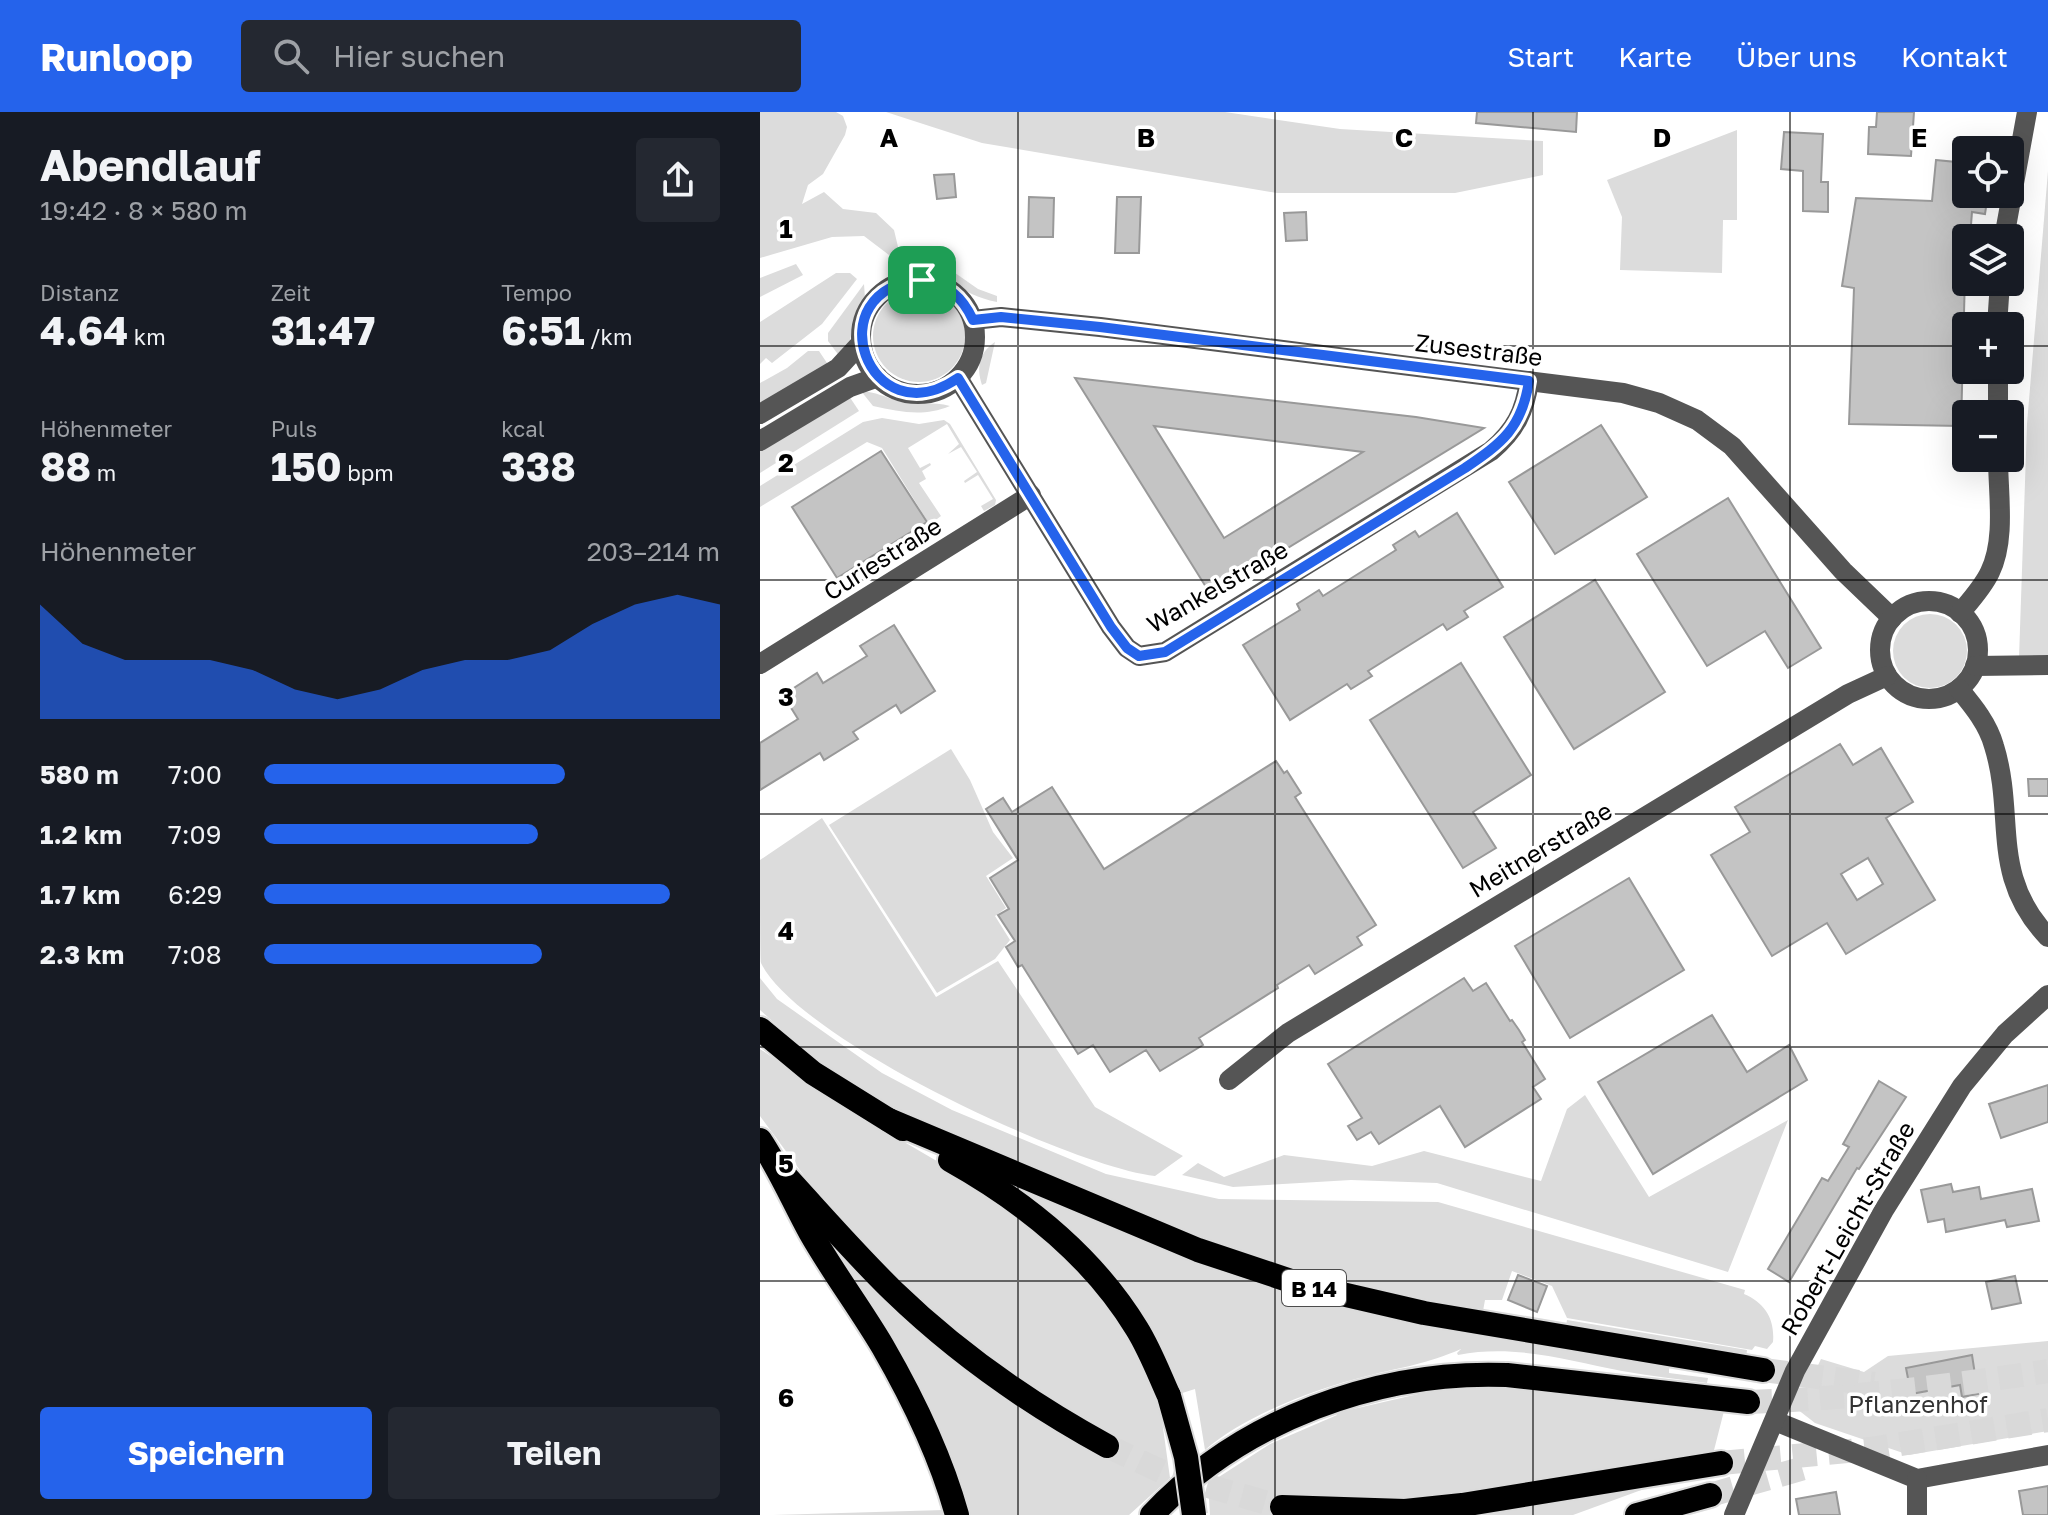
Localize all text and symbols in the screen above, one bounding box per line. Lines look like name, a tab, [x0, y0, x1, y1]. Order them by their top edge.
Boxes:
search box	[241, 20, 801, 92]
text: Runloop	[40, 34, 193, 79]
icon: search	[269, 34, 313, 78]
text: Hier suchen	[333, 38, 505, 74]
text: Start	[1507, 40, 1574, 73]
text: Karte	[1618, 40, 1692, 73]
text: Über uns	[1736, 40, 1857, 73]
text: Kontakt	[1901, 40, 2008, 73]
text: A	[880, 122, 899, 153]
text: B	[1137, 122, 1155, 153]
text: C	[1395, 122, 1413, 153]
text: D	[1653, 122, 1671, 153]
text: E	[1911, 122, 1927, 153]
map controls	[1952, 136, 2024, 472]
button: locate	[1952, 136, 2024, 208]
text: Abendlauf	[40, 138, 260, 191]
button: share	[636, 138, 720, 222]
text: 19:42 · 8 × 580 m	[40, 195, 248, 226]
text: 1	[779, 213, 793, 244]
button: layers	[1952, 224, 2024, 296]
pin	[888, 246, 956, 314]
icon: arrive	[900, 258, 944, 302]
text: Distanz	[40, 279, 119, 306]
text: Zeit	[271, 279, 311, 306]
text: Tempo	[501, 279, 572, 306]
text: 4.64	[40, 306, 128, 354]
text: 31:47	[271, 306, 375, 354]
text: 6:51	[501, 306, 585, 354]
button: +	[1952, 312, 2024, 384]
text: km	[128, 323, 166, 350]
text: /km	[585, 323, 633, 350]
street label: Zusestraße	[1414, 327, 1544, 371]
button: −	[1952, 400, 2024, 472]
text: Höhenmeter	[40, 415, 172, 442]
text: Puls	[271, 415, 317, 442]
text: kcal	[501, 415, 545, 442]
text: 88	[40, 442, 91, 490]
text: 150	[271, 442, 342, 490]
text: 338	[501, 442, 576, 490]
text: 2	[778, 447, 794, 478]
text: m	[91, 459, 116, 486]
text: bpm	[342, 459, 394, 486]
street label: Curiestraße	[818, 510, 946, 606]
street label: Wankelstraße	[1141, 534, 1293, 638]
text: Höhenmeter	[40, 536, 196, 567]
text: 203–214 m	[587, 536, 720, 567]
text: 3	[778, 681, 794, 712]
text: 580 m	[40, 759, 119, 790]
text: 7:00	[168, 759, 222, 790]
street label: Meitnerstraße	[1463, 795, 1617, 903]
text: 1.2 km	[40, 819, 122, 850]
text: 7:09	[168, 819, 221, 850]
text: 1.7 km	[40, 879, 120, 910]
text: 6:29	[168, 879, 222, 910]
text: 4	[778, 915, 794, 946]
text: 2.3 km	[40, 939, 124, 970]
text: 7:08	[168, 939, 222, 970]
street label: Robert-Leicht-Straße	[1774, 1116, 1920, 1340]
text: 5	[778, 1148, 794, 1179]
road number: B 14	[1282, 1270, 1346, 1306]
text: 6	[778, 1382, 794, 1413]
park label: Pflanzenhof	[1848, 1389, 1988, 1418]
button: Speichern	[40, 1407, 372, 1499]
button: Teilen	[388, 1407, 720, 1499]

